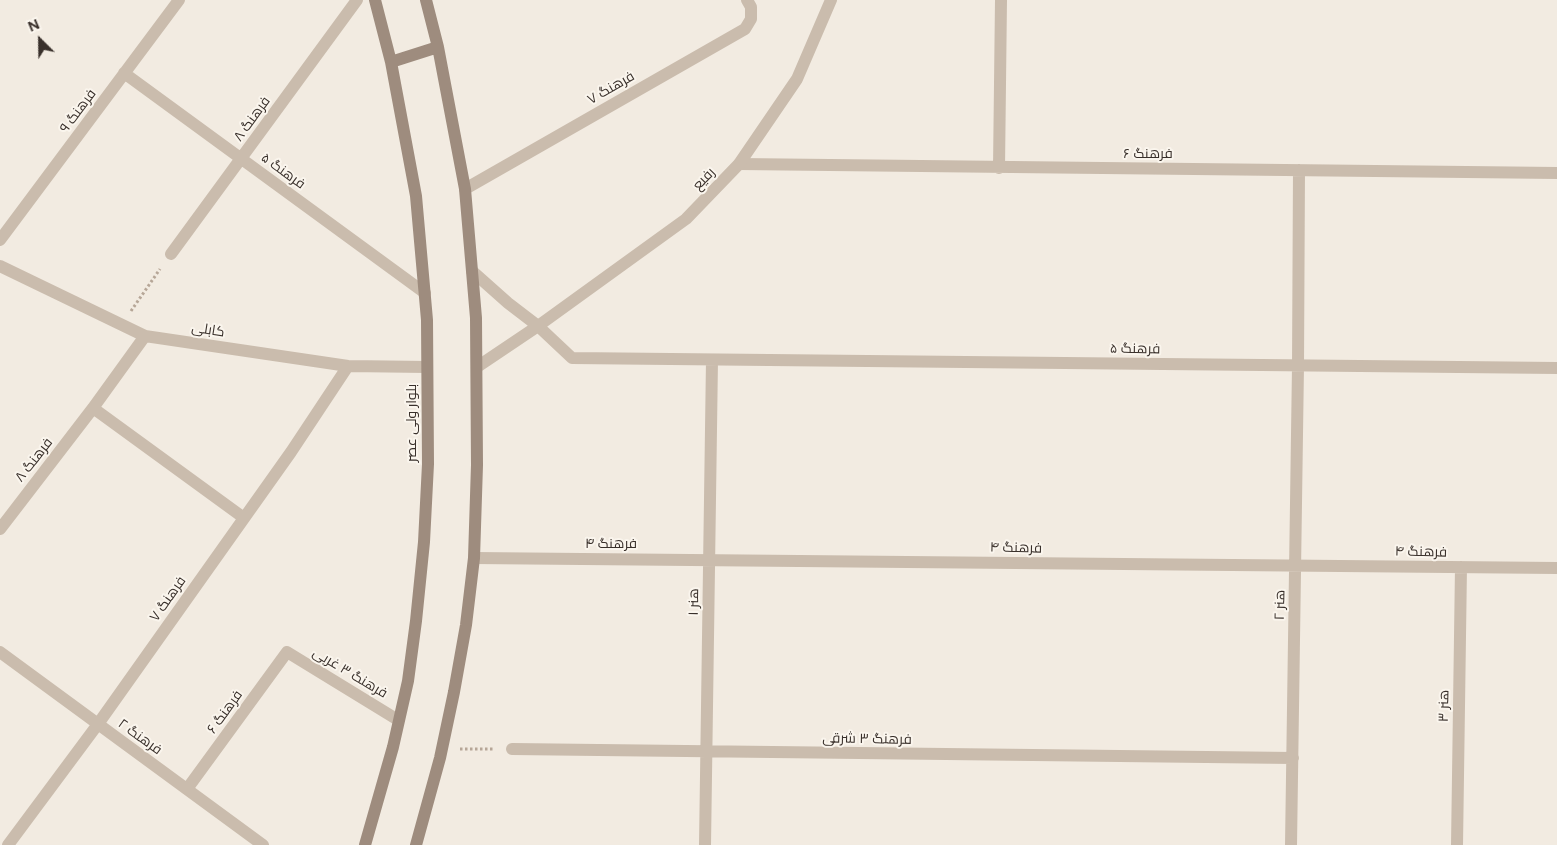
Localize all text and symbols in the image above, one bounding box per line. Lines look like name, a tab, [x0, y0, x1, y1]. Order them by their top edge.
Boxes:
north arrow	[15, 15, 65, 65]
text: N	[26, 16, 42, 36]
street label: فرهنگ ۷	[584, 68, 638, 108]
street label: فرهنگ ۹	[56, 86, 100, 136]
street label: فرهنگ ۸	[230, 93, 274, 145]
street label: فرهنگ ۶	[1123, 146, 1173, 162]
street label: فرهنگ ۵	[258, 149, 308, 193]
street label: رفیع	[689, 164, 719, 194]
street label: کابلی	[190, 319, 226, 341]
street label: فرهنگ ۵	[1110, 340, 1160, 358]
street label: بلوار ولی عصر	[404, 384, 420, 462]
street label: فرهنگ ۸	[11, 435, 57, 485]
street label: فرهنگ ۴	[585, 536, 637, 552]
street label: فرهنگ ۴	[990, 539, 1042, 557]
street label: فرهنگ ۴	[1395, 543, 1447, 561]
street label: فرهنگ ۷	[146, 573, 190, 625]
street label: هنر ۱	[685, 588, 703, 616]
street label: هنر ۲	[1271, 590, 1289, 620]
street label: فرهنگ ۳ غربی	[310, 644, 390, 702]
street label: فرهنگ ۶	[204, 687, 246, 737]
street label: هنر ۳	[1435, 690, 1453, 722]
street label: فرهنگ ۲	[115, 715, 165, 759]
street label: فرهنگ ۳ شرقی	[822, 730, 912, 748]

